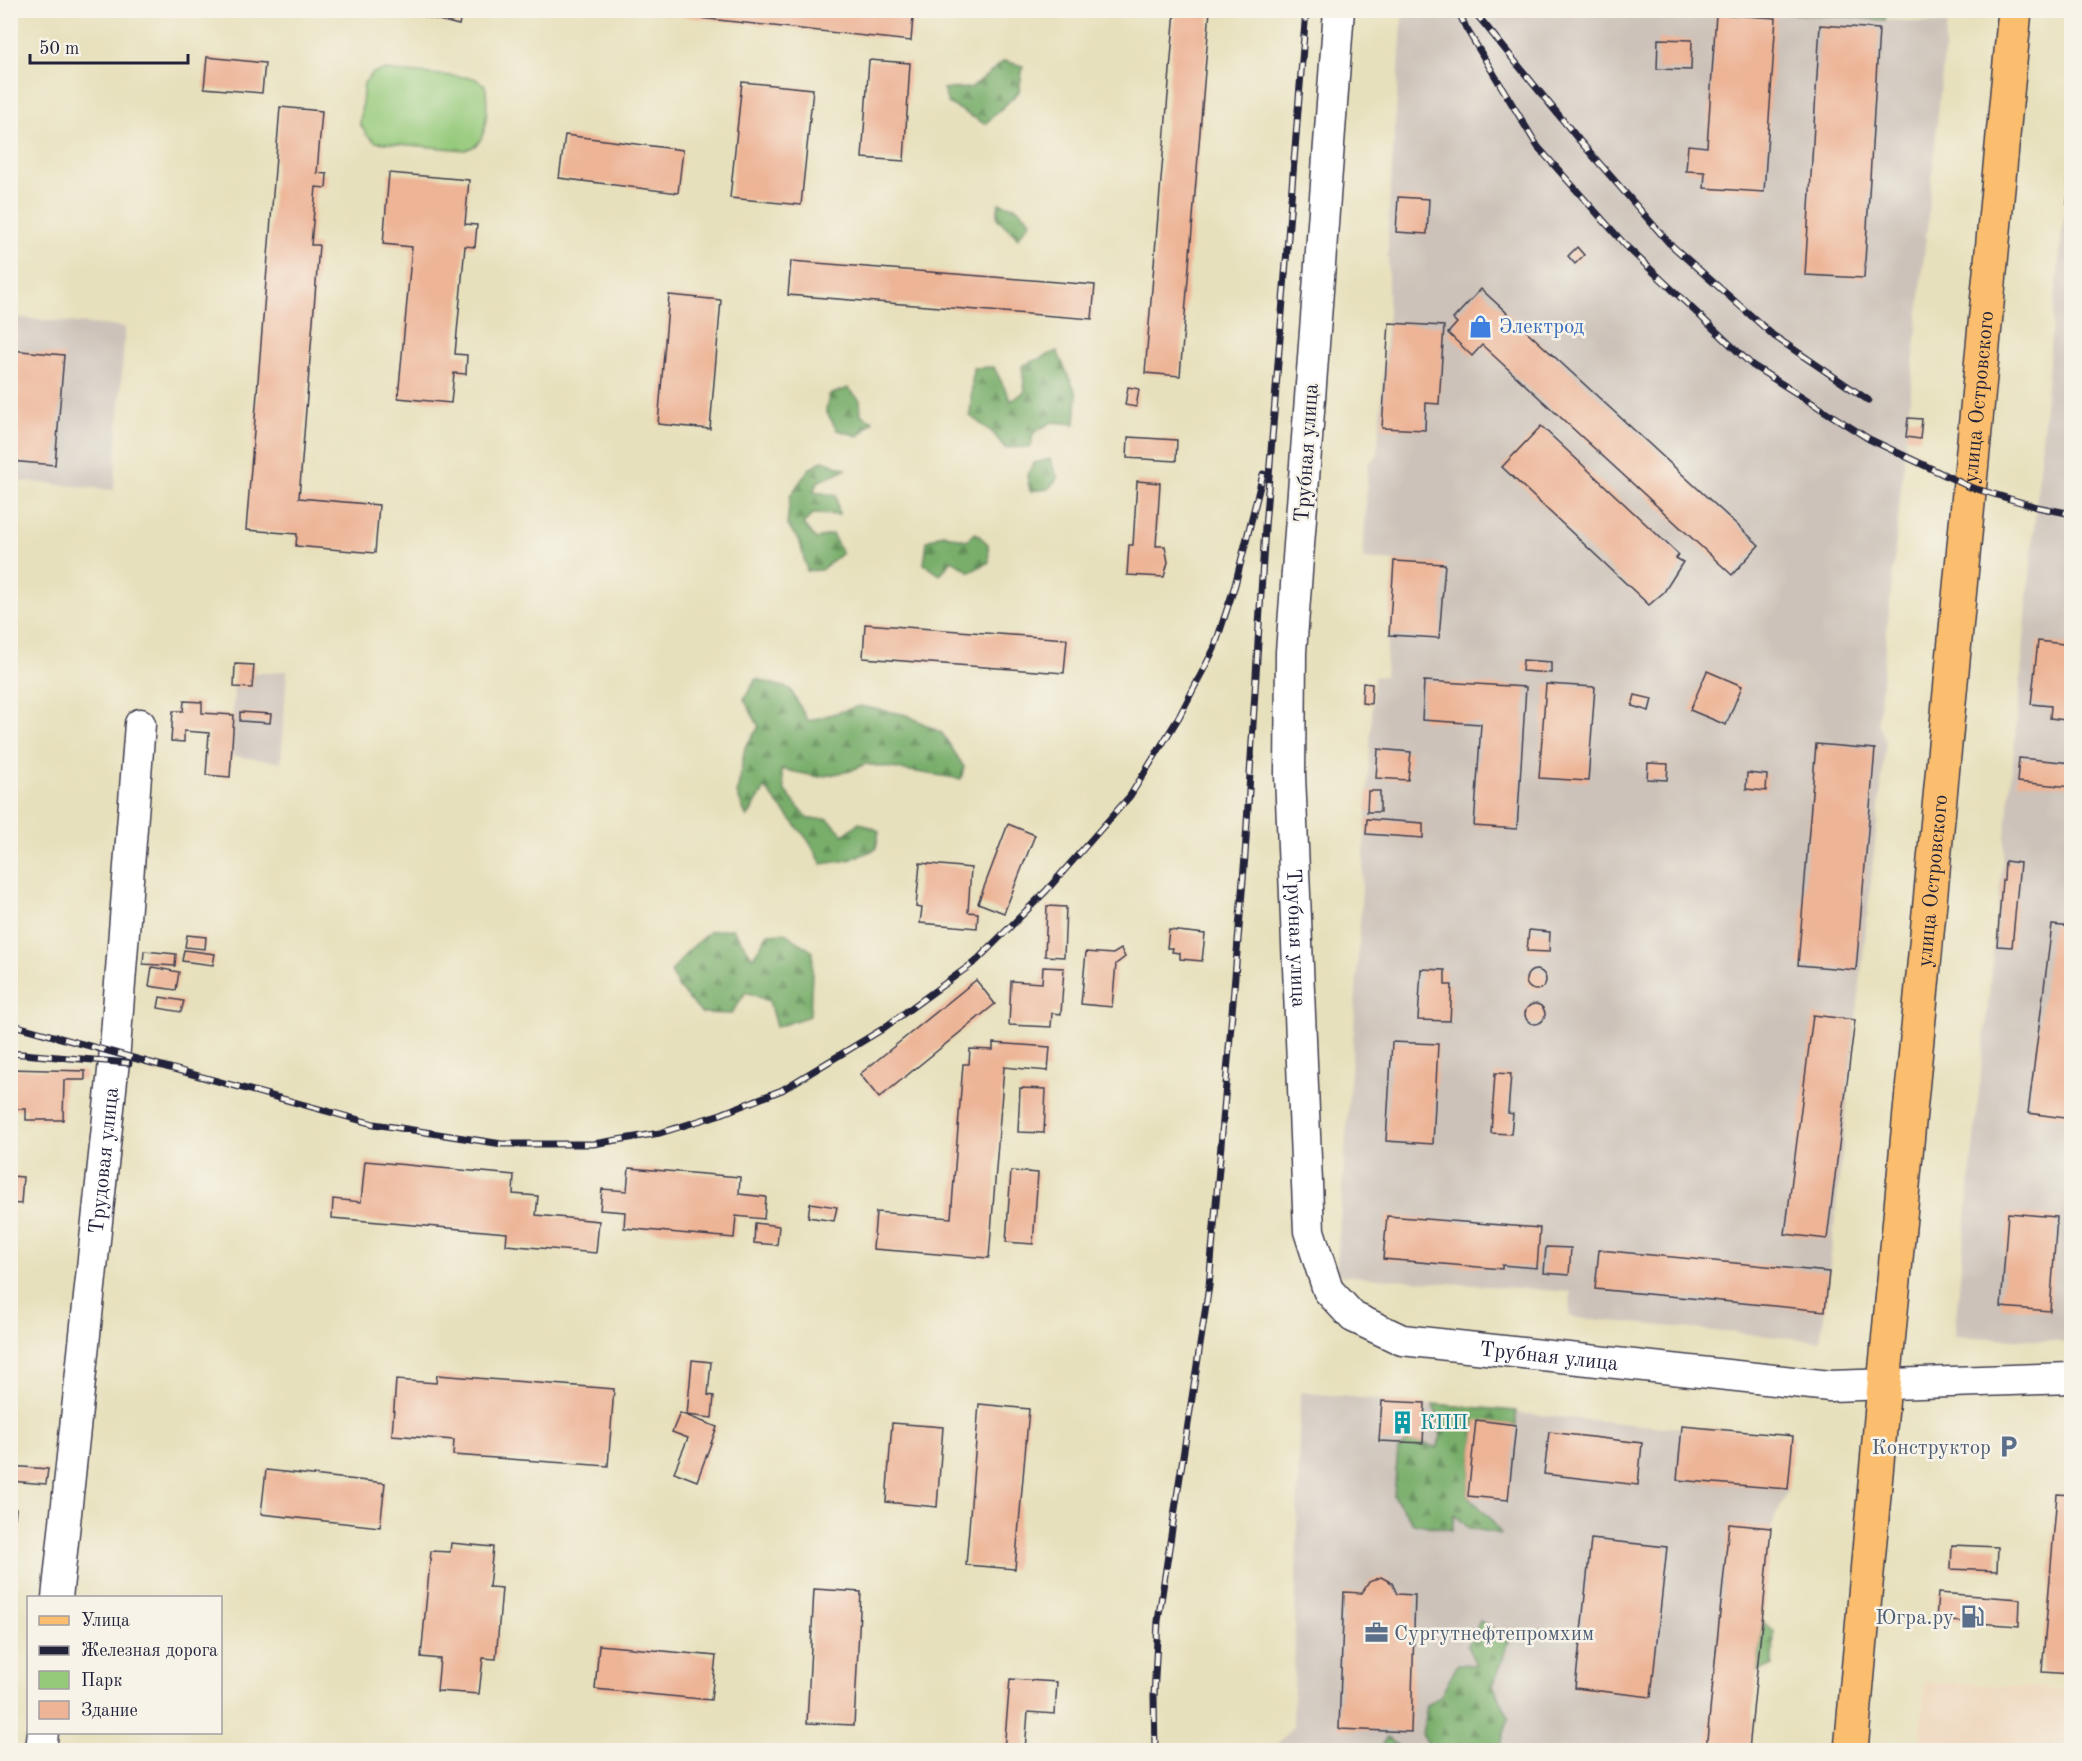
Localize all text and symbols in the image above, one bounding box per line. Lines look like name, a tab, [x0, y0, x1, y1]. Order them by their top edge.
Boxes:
scale bar	[30, 27, 188, 65]
text: 50 m	[39, 40, 79, 58]
street label: улица Островского	[1961, 310, 1998, 484]
shop icon: Электрод	[1468, 313, 1494, 339]
place label: Электрод	[1499, 317, 1585, 338]
street label: Трубная улица	[1292, 383, 1323, 523]
street label: улица Островского	[1915, 794, 1952, 968]
street label: Трубная улица	[1282, 868, 1309, 1008]
street label: Трудовая улица	[87, 1086, 123, 1235]
street label: Трубная улица	[1478, 1339, 1619, 1375]
building icon: КПП	[1389, 1409, 1415, 1435]
place label: КПП	[1420, 1413, 1468, 1434]
parking icon: Конструктор	[1996, 1434, 2022, 1460]
place label: Конструктор	[1871, 1438, 1991, 1459]
legend	[27, 1596, 222, 1734]
fuel station icon: Югра.ру	[1959, 1604, 1985, 1630]
place label: Югра.ру	[1875, 1608, 1954, 1629]
text: Улица	[81, 1612, 130, 1630]
office icon: Сургутнефтепромхим	[1363, 1620, 1389, 1646]
place label: Сургутнефтепромхим	[1394, 1624, 1594, 1645]
text: Железная дорога	[81, 1642, 218, 1660]
text: Парк	[81, 1672, 122, 1690]
text: Здание	[81, 1702, 138, 1720]

